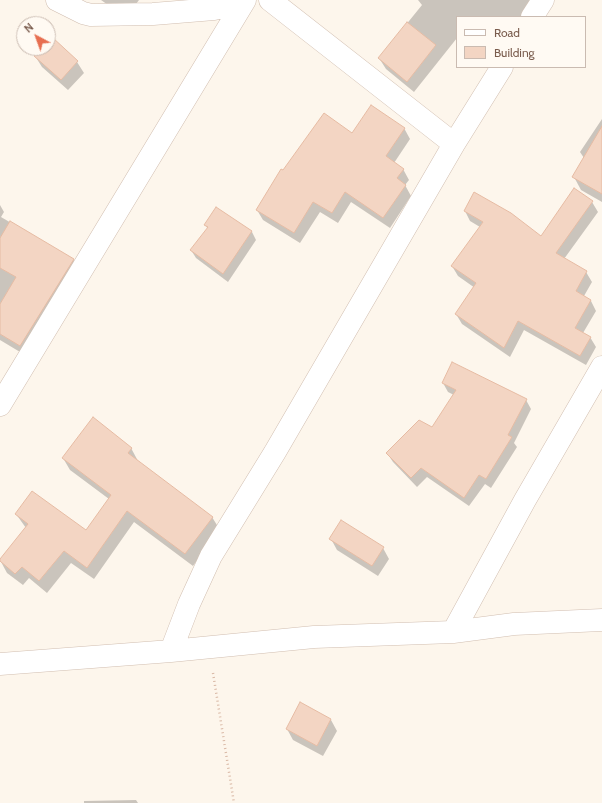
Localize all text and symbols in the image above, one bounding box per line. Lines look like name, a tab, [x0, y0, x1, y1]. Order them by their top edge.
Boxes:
north arrow	[16, 16, 56, 56]
legend	[456, 16, 586, 68]
text: N	[21, 20, 36, 36]
text: Road	[494, 25, 520, 40]
text: Building	[494, 45, 535, 60]

